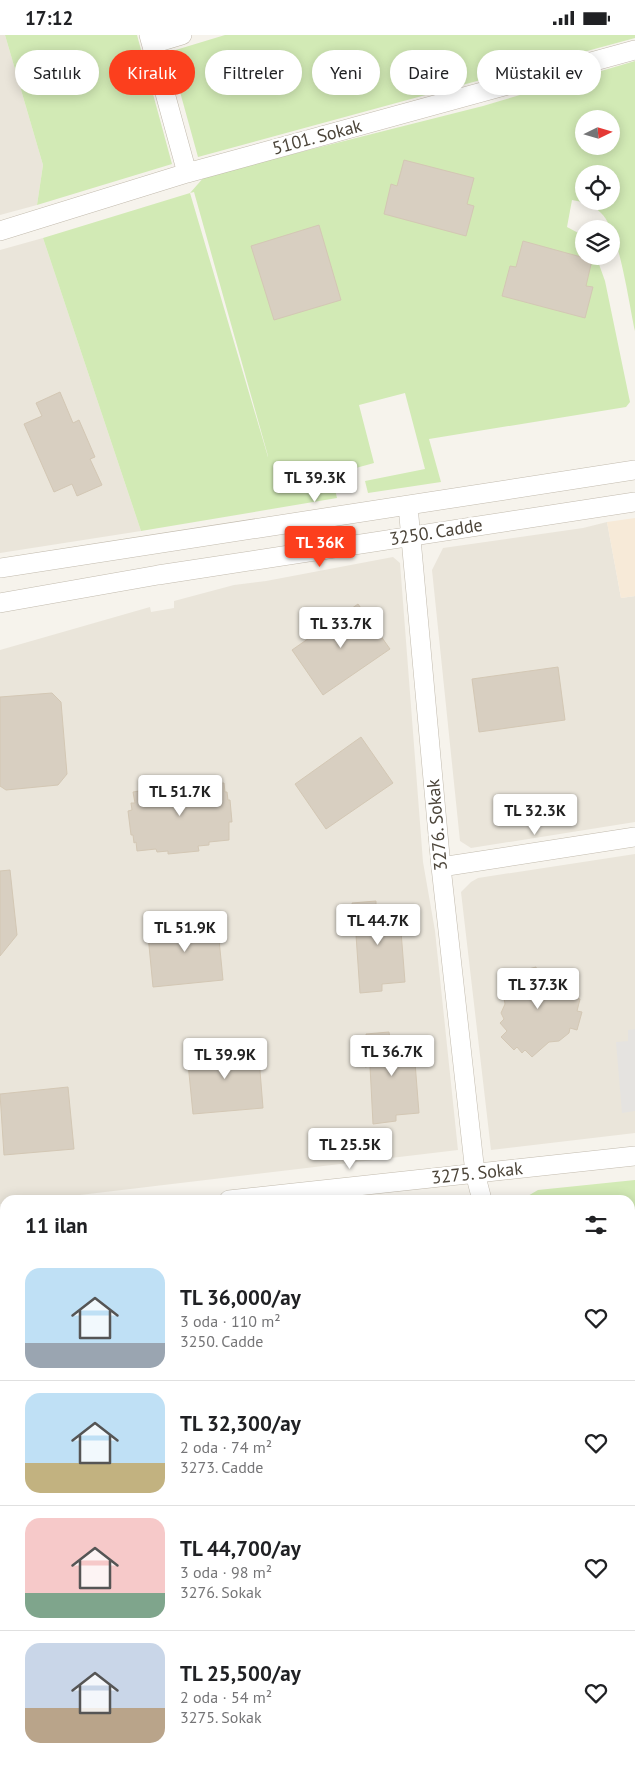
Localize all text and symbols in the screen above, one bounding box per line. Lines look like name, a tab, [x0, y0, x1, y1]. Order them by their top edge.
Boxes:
text: 17:12	[25, 6, 73, 30]
chip: Satılık	[15, 50, 99, 95]
chip: Kiralık	[109, 50, 195, 95]
chip: Filtreler	[205, 50, 302, 95]
chip: Yeni	[312, 50, 380, 95]
chip: Daire	[390, 50, 467, 95]
chip: Müstakil ev	[477, 50, 601, 95]
north arrow	[575, 110, 620, 155]
map controls	[575, 110, 620, 265]
street label: 5101. Sokak	[270, 113, 365, 160]
button: locate	[575, 165, 620, 210]
button: layers	[575, 220, 620, 265]
pin: TL 39.3K	[263, 461, 367, 503]
text: TL 39.3K	[284, 467, 346, 487]
street label: 3250. Cadde	[388, 513, 484, 550]
pin: TL 36K	[279, 525, 361, 568]
text: TL 36K	[296, 532, 344, 552]
pin: TL 33.7K	[289, 607, 393, 649]
text: TL 33.7K	[310, 613, 372, 633]
pin: TL 51.7K	[128, 775, 232, 817]
street label: 3276. Sokak	[421, 778, 452, 872]
text: TL 51.7K	[149, 781, 211, 801]
pin: TL 32.3K	[483, 793, 587, 836]
text: TL 32.3K	[504, 800, 566, 820]
pin: TL 44.7K	[326, 903, 430, 946]
text: TL 44.7K	[347, 910, 409, 930]
pin: TL 51.9K	[133, 911, 237, 953]
text: TL 51.9K	[154, 917, 216, 937]
pin: TL 37.3K	[486, 967, 590, 1010]
text: TL 37.3K	[508, 974, 568, 994]
pin: TL 36.7K	[340, 1035, 444, 1077]
pin: TL 39.9K	[173, 1037, 277, 1080]
text: TL 36.7K	[361, 1041, 423, 1061]
text: TL 39.9K	[194, 1044, 256, 1064]
pin: TL 25.5K	[298, 1127, 402, 1170]
text: TL 25.5K	[319, 1134, 381, 1154]
street label: 3275. Sokak	[430, 1156, 524, 1189]
icon: filters	[582, 1211, 610, 1239]
text: 11 ilan	[25, 1212, 88, 1239]
text: TL 36,000/ay	[180, 1284, 301, 1311]
icon: home	[65, 1288, 125, 1348]
icon: heart	[582, 1304, 610, 1332]
text: 3 oda · 110 m²	[180, 1311, 281, 1331]
text: 3250. Cadde	[180, 1331, 263, 1351]
text: TL 32,300/ay	[180, 1410, 301, 1437]
icon: home	[65, 1413, 125, 1473]
icon: heart	[582, 1429, 610, 1457]
text: 2 oda · 74 m²	[180, 1437, 272, 1457]
text: 3273. Cadde	[180, 1457, 263, 1477]
text: TL 44,700/ay	[180, 1535, 301, 1562]
icon: home	[65, 1538, 125, 1598]
icon: heart	[582, 1554, 610, 1582]
text: 3 oda · 98 m²	[180, 1562, 272, 1582]
text: 3276. Sokak	[180, 1582, 262, 1602]
text: TL 25,500/ay	[180, 1660, 301, 1687]
icon: home	[65, 1663, 125, 1723]
icon: heart	[582, 1679, 610, 1707]
text: 2 oda · 54 m²	[180, 1687, 272, 1707]
text: 3275. Sokak	[180, 1707, 262, 1727]

